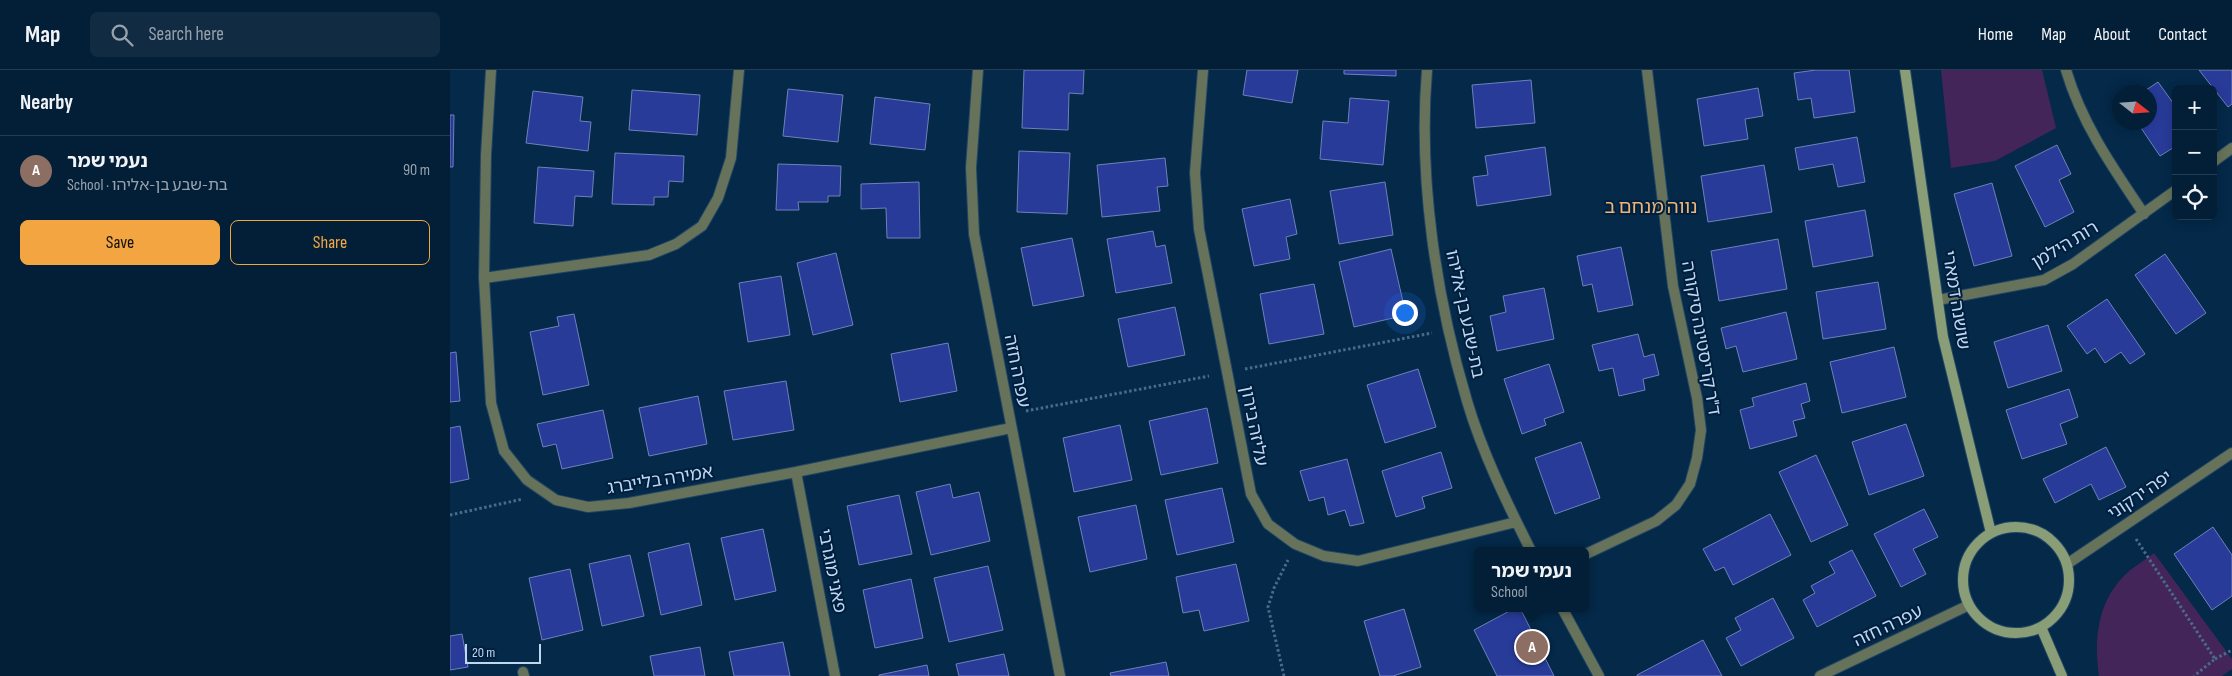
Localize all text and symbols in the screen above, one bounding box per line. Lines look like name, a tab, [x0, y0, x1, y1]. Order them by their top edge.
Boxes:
search box	[90, 12, 440, 57]
text: Map	[25, 20, 60, 49]
icon: search	[108, 21, 136, 49]
text: Search here	[148, 23, 224, 46]
text: Home	[1978, 24, 2013, 45]
text: Map	[2041, 24, 2066, 45]
text: About	[2094, 24, 2130, 45]
text: Contact	[2158, 24, 2207, 45]
north arrow	[2112, 85, 2157, 130]
map controls	[2172, 85, 2217, 220]
button: +	[2172, 85, 2217, 130]
text: Nearby	[20, 90, 73, 115]
button: −	[2172, 130, 2217, 175]
text: נעמי שמר	[67, 150, 148, 173]
text: A	[32, 161, 40, 180]
text: 90 m	[403, 161, 430, 180]
button: locate	[2172, 175, 2217, 220]
text: School · בת-שבע בן-אליהו	[67, 176, 228, 195]
district label: נווה מנחם ב	[1605, 196, 1697, 219]
street label: רות הילמן	[2028, 217, 2102, 273]
button: Save	[20, 220, 220, 265]
button: Share	[230, 220, 430, 265]
street label: בת-שבע בן-אליהו	[1441, 248, 1489, 380]
street label: שושנה דמארי	[1938, 249, 1974, 351]
street label: ד"ר קריסטינה סיקורה	[1677, 259, 1725, 417]
your location	[1392, 300, 1418, 326]
street label: עפרה חזה	[1000, 333, 1034, 409]
street label: עליזה בירון	[1236, 384, 1272, 468]
street label: אמירה בלייברג	[606, 461, 714, 499]
street label: יפה ירקוני	[2104, 466, 2176, 524]
street label: פאני מוגרבי	[814, 527, 850, 615]
popup	[1474, 547, 1589, 612]
text: נעמי שמר	[1491, 560, 1572, 583]
text: School	[1491, 583, 1527, 602]
street label: עפרה חזה	[1850, 601, 1926, 651]
pin: A	[1516, 628, 1548, 666]
scale bar	[465, 641, 541, 664]
text: 20 m	[472, 644, 495, 661]

